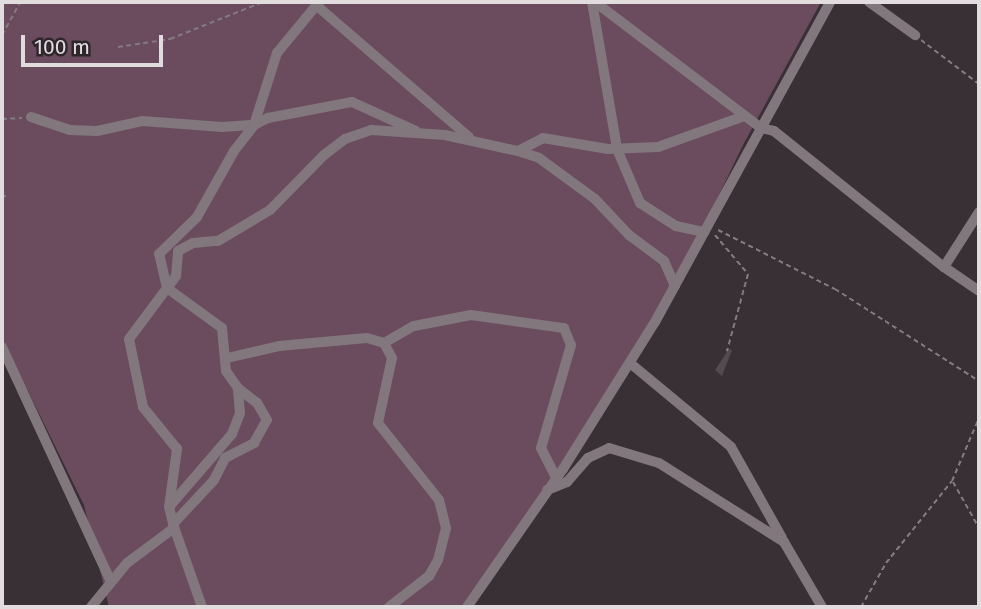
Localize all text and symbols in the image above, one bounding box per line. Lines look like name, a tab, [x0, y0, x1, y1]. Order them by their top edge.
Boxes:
scale bar	[24, 21, 166, 65]
text: 100 m	[34, 34, 90, 60]

